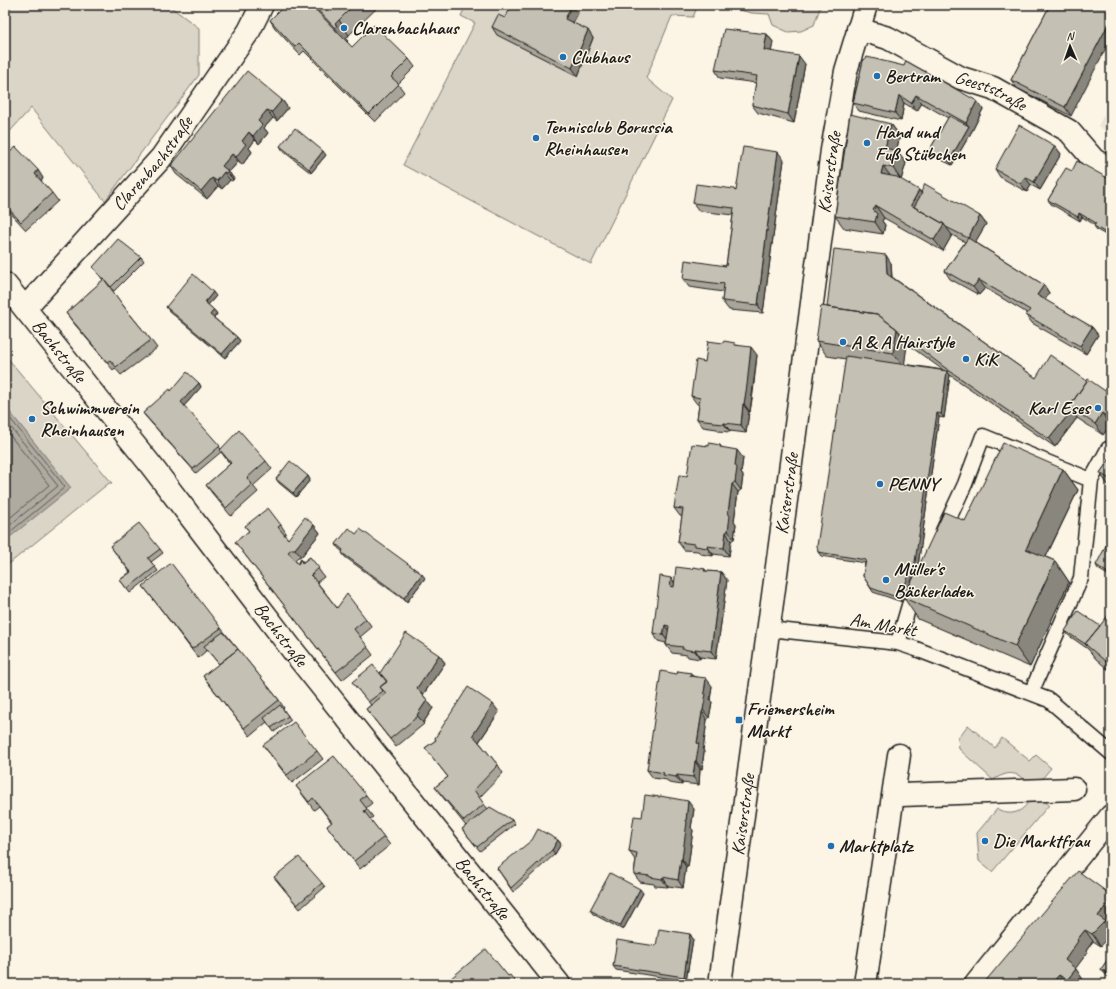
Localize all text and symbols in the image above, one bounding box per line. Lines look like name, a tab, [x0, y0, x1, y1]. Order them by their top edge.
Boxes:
place label: Clarenbachhaus	[352, 16, 460, 40]
marker: Clarenbachhaus	[339, 23, 349, 33]
north arrow	[1050, 26, 1090, 66]
text: N	[1066, 29, 1075, 43]
place label: Clubhaus	[571, 45, 632, 69]
marker: Clubhaus	[558, 52, 568, 62]
place label: Bertram	[885, 64, 942, 88]
street label: Geeststraße	[951, 65, 1032, 117]
marker: Bertram	[872, 71, 882, 81]
street label: Clarenbachstraße	[107, 110, 199, 216]
place label: Tennisclub Borussia Rheinhausen	[544, 115, 673, 161]
place label: Hand und Fuß Stübchen	[875, 120, 966, 166]
street label: Kaiserstraße	[812, 128, 847, 214]
marker: Tennisclub Borussia Rheinhausen	[531, 133, 541, 143]
marker: Hand und Fuß Stübchen	[862, 138, 872, 148]
street label: Bachstraße	[26, 314, 93, 389]
place label: A & A Hairstyle	[851, 330, 956, 354]
marker: A & A Hairstyle	[838, 337, 848, 347]
place label: KiK	[974, 347, 1001, 371]
marker: KiK	[961, 354, 971, 364]
place label: Schwimmverein Rheinhausen	[40, 396, 139, 442]
place label: Karl Eses	[1028, 396, 1092, 420]
marker: Karl Eses	[1093, 403, 1103, 413]
marker: Schwimmverein Rheinhausen	[27, 414, 37, 424]
street label: Kaiserstraße	[770, 450, 804, 536]
place label: PENNY	[888, 472, 943, 496]
marker: PENNY	[875, 479, 885, 489]
place label: Müller's Bäckerladen	[894, 557, 975, 603]
marker: Müller's Bäckerladen	[881, 575, 891, 585]
street label: Bachstraße	[248, 598, 314, 673]
street label: Am Markt	[848, 607, 920, 643]
place label: Friemersheim Markt	[747, 697, 835, 743]
marker: Friemersheim Markt	[734, 715, 744, 725]
street label: Kaiserstraße	[726, 771, 761, 857]
place label: Die Marktfrau	[993, 829, 1091, 853]
place label: Marktplatz	[839, 834, 914, 858]
marker: Die Marktfrau	[980, 836, 990, 846]
marker: Marktplatz	[826, 841, 836, 851]
street label: Bachstraße	[450, 851, 516, 926]

